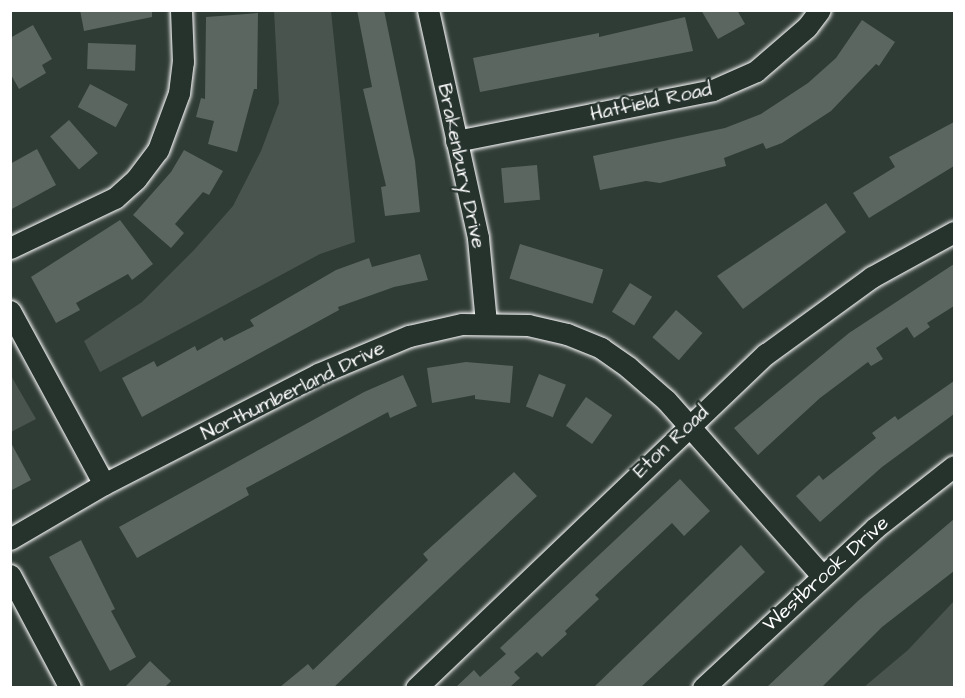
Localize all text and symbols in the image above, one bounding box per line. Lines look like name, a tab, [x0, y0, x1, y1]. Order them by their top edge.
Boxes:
street label: Hatfield Road	[588, 77, 714, 127]
street label: Brakenbury Drive	[432, 81, 490, 251]
street label: Northumberland Drive	[197, 336, 389, 446]
street label: Eton Road	[628, 401, 714, 483]
street label: Westbrook Drive	[758, 511, 894, 637]

